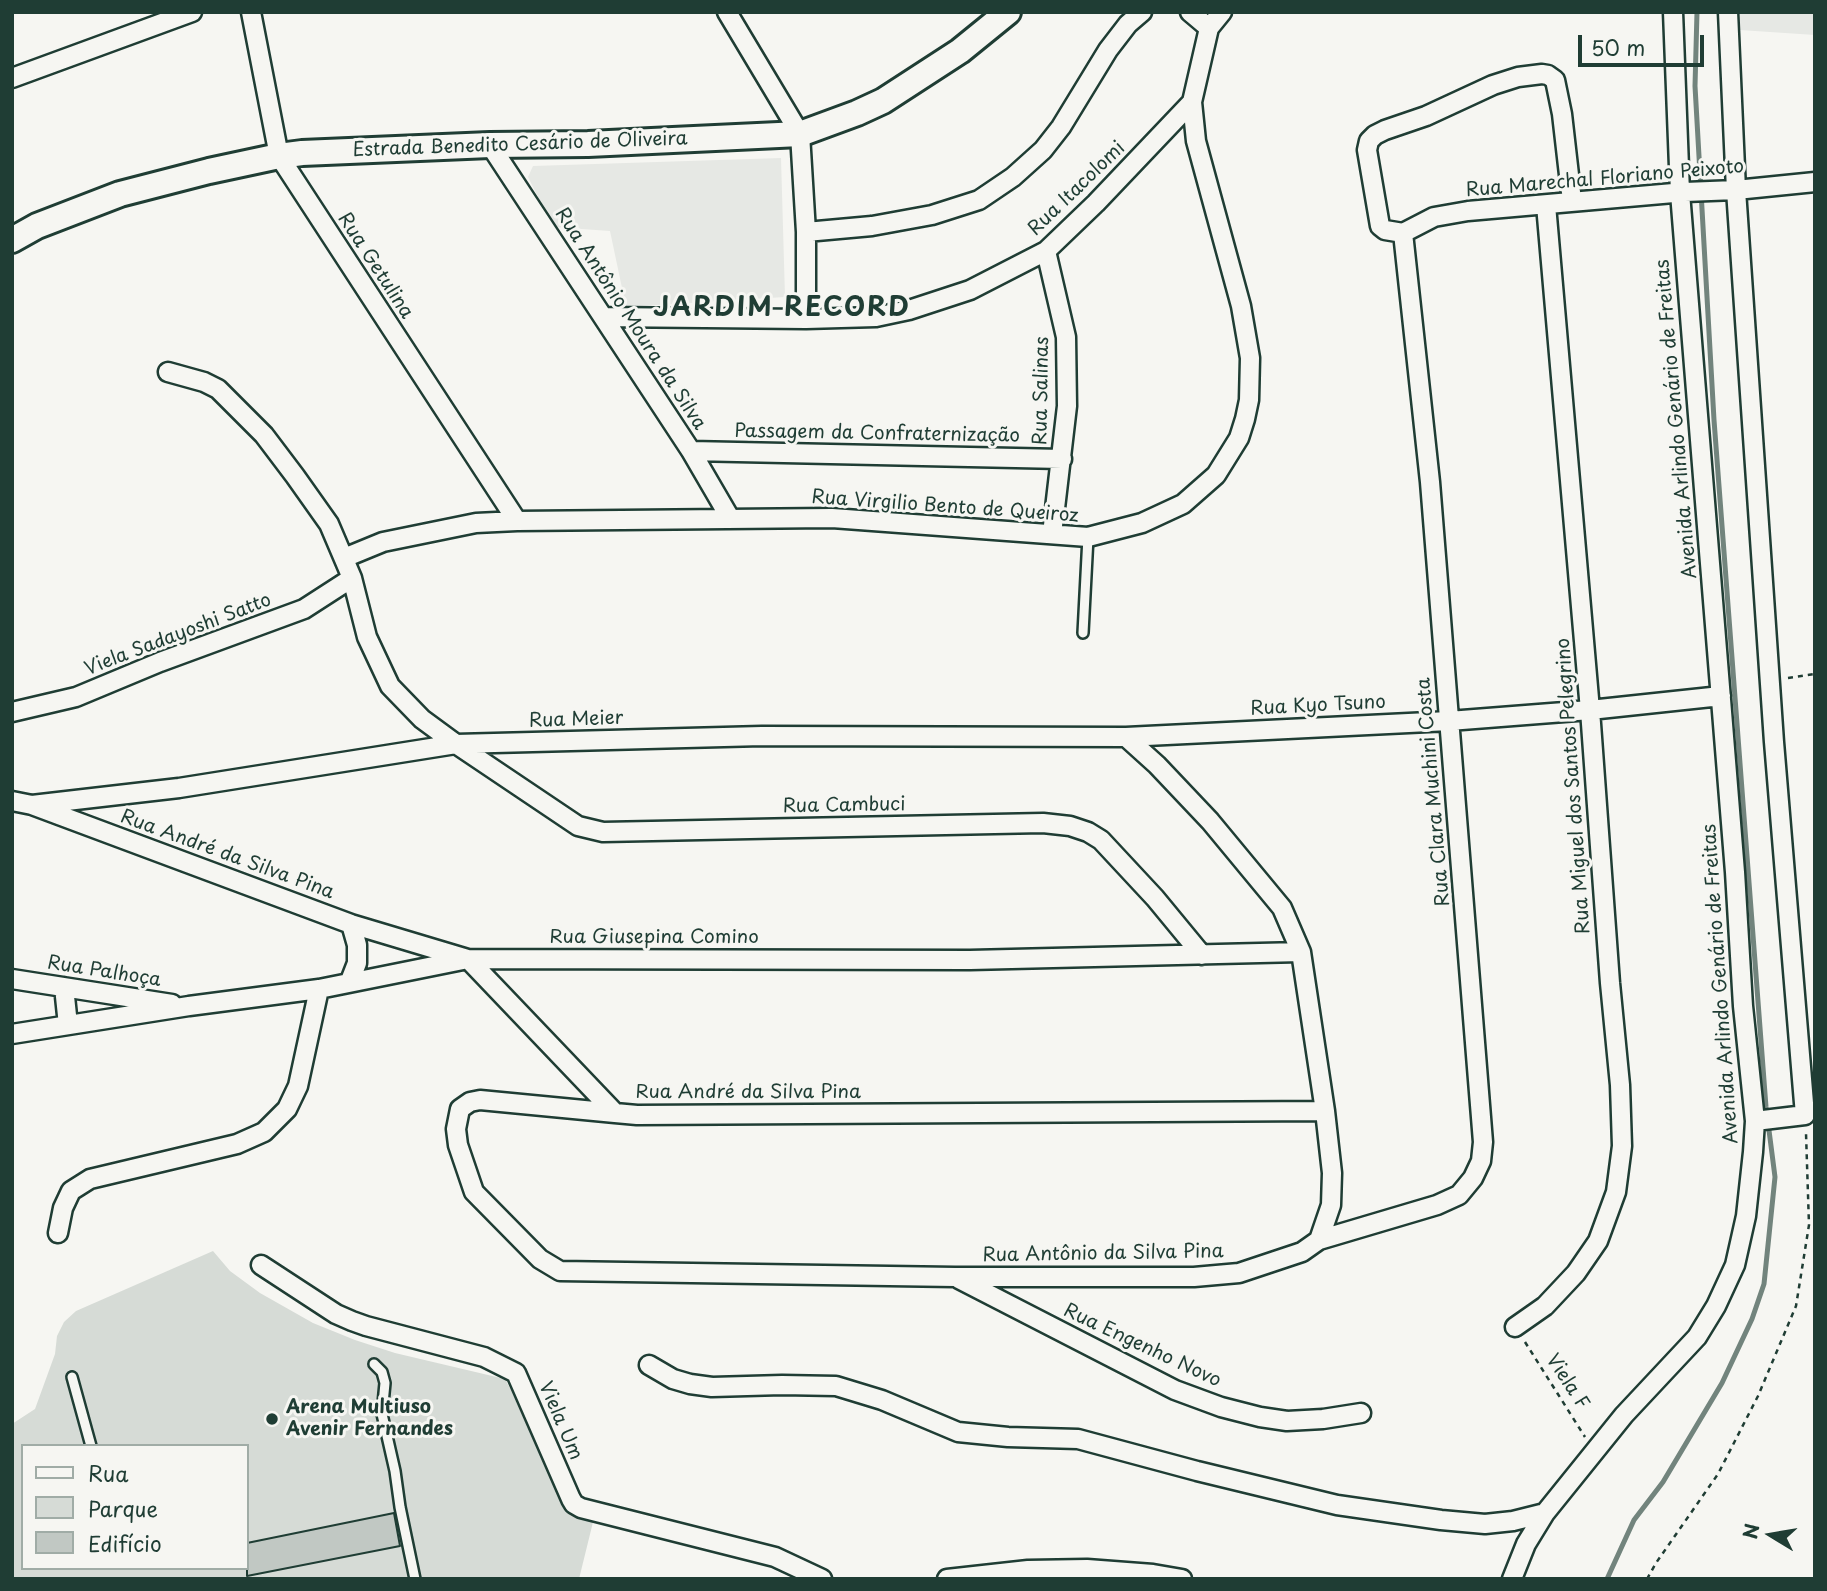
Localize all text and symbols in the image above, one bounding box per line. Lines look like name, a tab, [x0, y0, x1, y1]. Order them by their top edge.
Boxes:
scale bar	[1582, 21, 1708, 65]
text: 50 m	[1591, 31, 1645, 63]
street label: Estrada Benedito Cesário de Oliveira	[352, 128, 688, 162]
street label: Rua Itacolomi	[1024, 137, 1130, 241]
street label: Rua Marechal Floriano Peixoto	[1465, 155, 1745, 203]
street label: Rua Antônio Moura da Silva	[550, 204, 710, 434]
street label: Rua Getulina	[332, 209, 418, 323]
street label: Avenida Arlindo Genário de Freitas	[1652, 258, 1702, 580]
district label: JARDIM RECORD	[657, 293, 907, 325]
street label: Rua Salinas	[1030, 336, 1054, 446]
street label: Passagem da Confraternização	[734, 420, 1020, 448]
street label: Rua Virgilio Bento de Queiroz	[811, 486, 1079, 528]
street label: Viela Sadayoshi Satto	[82, 589, 274, 681]
street label: Rua Miguel dos Santos Pelegrino	[1552, 637, 1596, 935]
street label: Rua Clara Muchini Costa	[1413, 677, 1455, 907]
street label: Rua Kyo Tsuno	[1250, 691, 1386, 721]
street label: Rua Meier	[528, 707, 624, 733]
street label: Rua Cambuci	[782, 794, 906, 818]
street label: Rua André da Silva Pina	[117, 806, 337, 904]
street label: Avenida Arlindo Genário de Freitas	[1698, 823, 1744, 1145]
street label: Rua Giusepina Comino	[549, 927, 759, 949]
street label: Rua Palhoça	[45, 952, 163, 992]
street label: Rua André da Silva Pina	[635, 1082, 861, 1104]
street label: Rua Antônio da Silva Pina	[982, 1240, 1224, 1268]
street label: Rua Engenho Novo	[1060, 1299, 1224, 1393]
street label: Viela F	[1541, 1350, 1593, 1414]
street label: Viela Um	[533, 1378, 587, 1464]
place label: Arena Multiuso Avenir Fernandes	[286, 1397, 453, 1441]
marker: Arena Multiuso Avenir Fernandes	[264, 1411, 280, 1427]
legend	[21, 1444, 248, 1570]
text: Rua	[88, 1457, 128, 1489]
text: Parque	[88, 1492, 158, 1524]
north arrow	[1736, 1500, 1806, 1570]
text: N	[1735, 1521, 1766, 1541]
text: Edifício	[88, 1527, 162, 1559]

